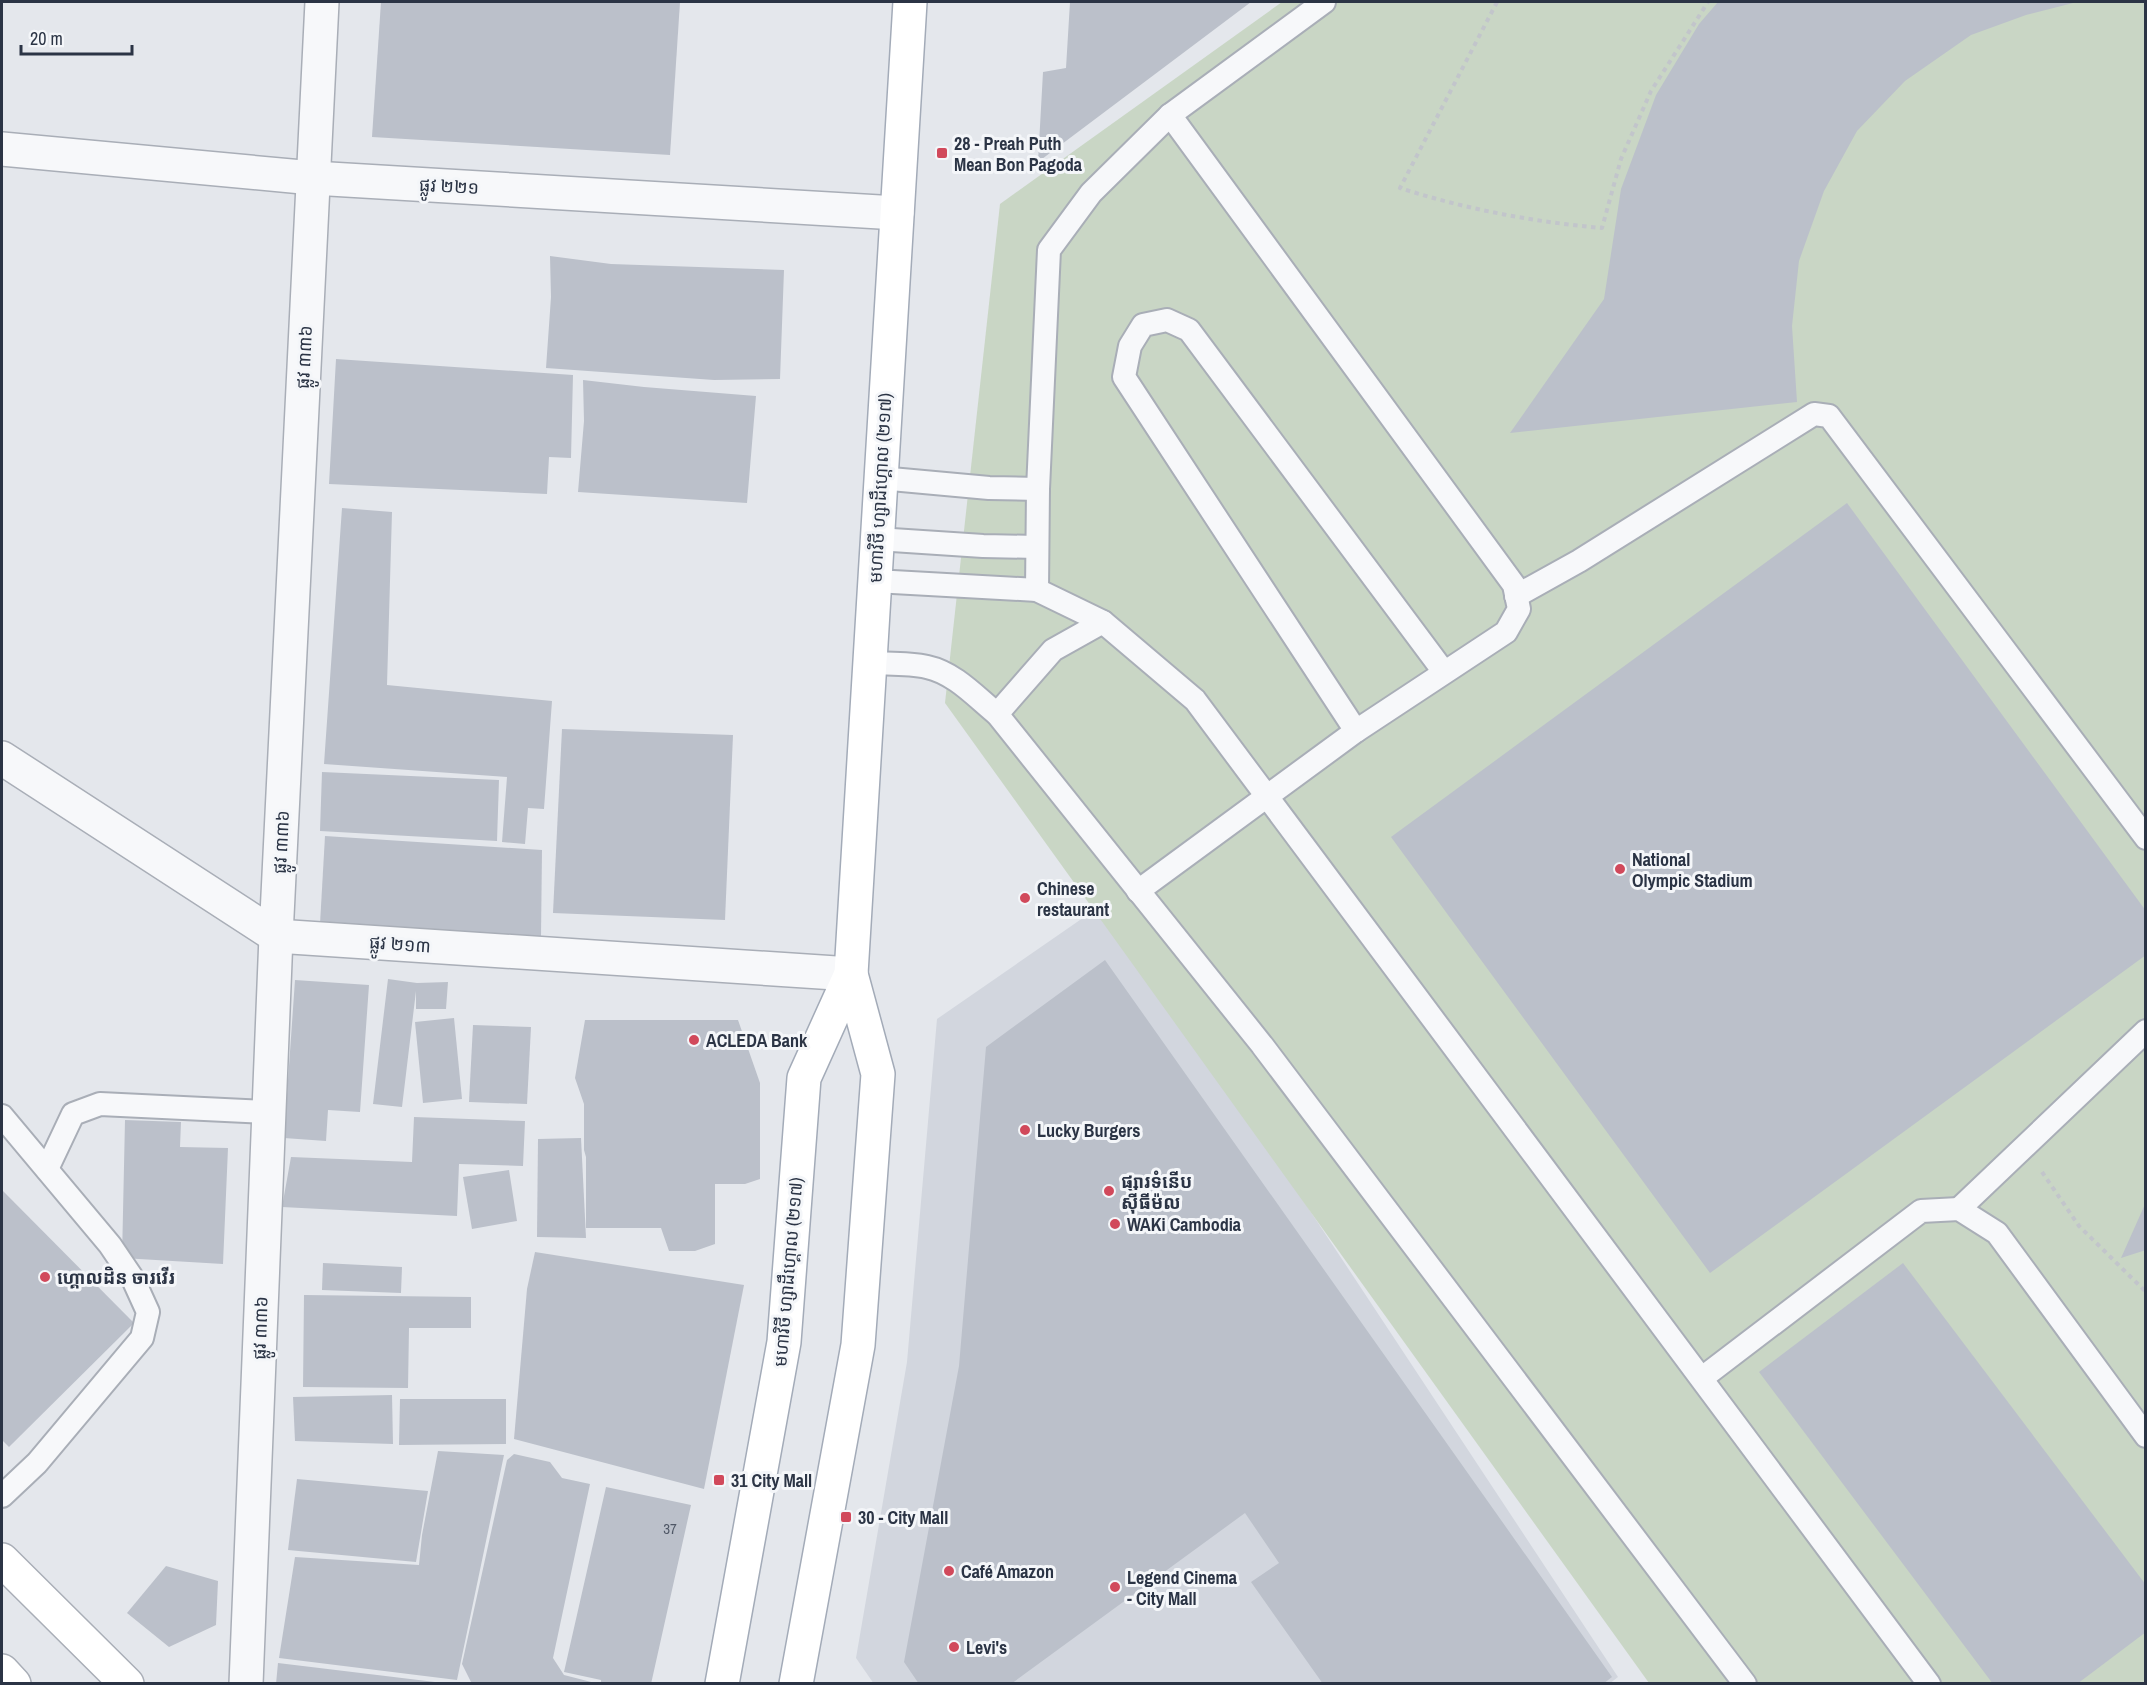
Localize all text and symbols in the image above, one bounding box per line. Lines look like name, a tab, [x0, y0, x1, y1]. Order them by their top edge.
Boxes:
scale bar	[21, 18, 132, 56]
text: 20 m	[30, 26, 63, 51]
place label: 28 - Preah Puth Mean Bon Pagoda	[954, 131, 1083, 177]
marker: 28 - Preah Puth Mean Bon Pagoda	[935, 146, 949, 160]
street label: ផ្លូវ ២២១	[418, 172, 480, 204]
street label: ផ្លូវ ៣៣៦	[290, 324, 322, 390]
street label: មហាវិថី ហ្សាដឹហ្គោល (២១៧)	[863, 392, 897, 584]
street label: ផ្លូវ ៣៣៦	[267, 809, 299, 875]
place label: National Olympic Stadium	[1632, 847, 1753, 893]
marker: National Olympic Stadium	[1613, 862, 1627, 876]
place label: Chinese restaurant	[1037, 876, 1109, 922]
marker: Chinese restaurant	[1018, 891, 1032, 905]
street label: ផ្លូវ ២១៣	[368, 929, 432, 963]
place label: ACLEDA Bank	[706, 1028, 808, 1053]
marker: ACLEDA Bank	[687, 1033, 701, 1047]
place label: Lucky Burgers	[1037, 1118, 1140, 1143]
marker: Lucky Burgers	[1018, 1123, 1032, 1137]
place label: ផ្សារទំនើប ស៊ីធីម៉ល	[1121, 1169, 1192, 1215]
street label: មហាវិថី ហ្សាដឹហ្គោល (២១៧)	[767, 1176, 809, 1368]
marker: ផ្សារទំនើប ស៊ីធីម៉ល	[1102, 1184, 1116, 1198]
place label: WAKi Cambodia	[1127, 1212, 1242, 1237]
marker: WAKi Cambodia	[1108, 1217, 1122, 1231]
place label: ហ្គោលដិន ចារវើរ	[57, 1265, 175, 1290]
marker: ហ្គោលដិន ចារវើរ	[38, 1270, 52, 1284]
street label: ផ្លូវ ៣៣៦	[246, 1296, 278, 1360]
place label: 31 City Mall	[731, 1468, 812, 1493]
marker: 31 City Mall	[712, 1473, 726, 1487]
place label: 30 - City Mall	[858, 1505, 948, 1530]
marker: 30 - City Mall	[839, 1510, 853, 1524]
house number: 37	[663, 1518, 677, 1539]
place label: Café Amazon	[961, 1559, 1054, 1584]
marker: Café Amazon	[942, 1564, 956, 1578]
place label: Legend Cinema - City Mall	[1127, 1565, 1238, 1611]
marker: Legend Cinema - City Mall	[1108, 1580, 1122, 1594]
place label: Levi's	[966, 1635, 1007, 1660]
marker: Levi's	[947, 1640, 961, 1654]

